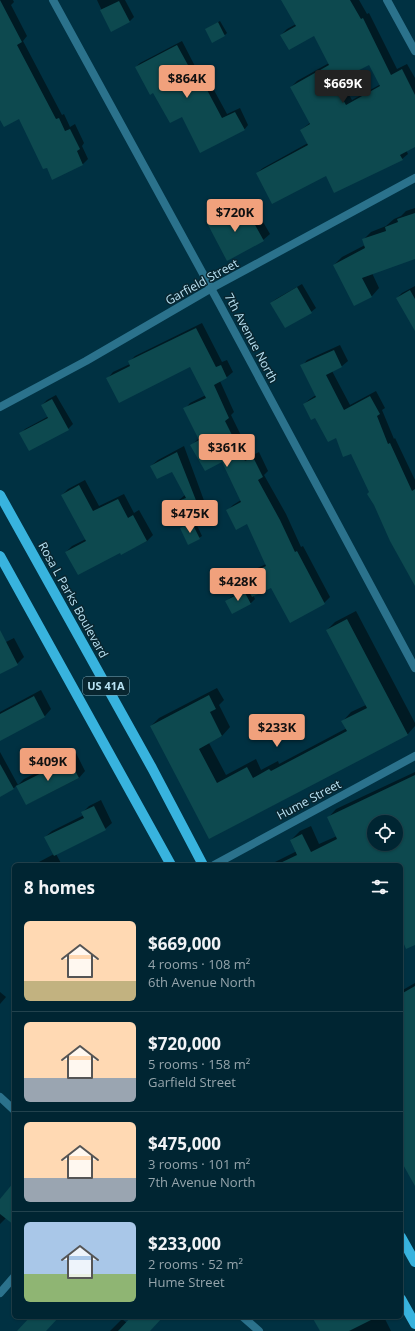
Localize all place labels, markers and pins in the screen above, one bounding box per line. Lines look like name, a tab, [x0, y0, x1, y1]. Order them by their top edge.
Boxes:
pin: $864K	[159, 65, 215, 99]
pin: $669K	[315, 70, 371, 104]
pin: $720K	[207, 199, 263, 233]
pin: $361K	[199, 434, 255, 468]
pin: $475K	[162, 500, 218, 534]
pin: $428K	[210, 568, 266, 602]
pin: $233K	[249, 714, 305, 748]
pin: $409K	[20, 748, 76, 782]

